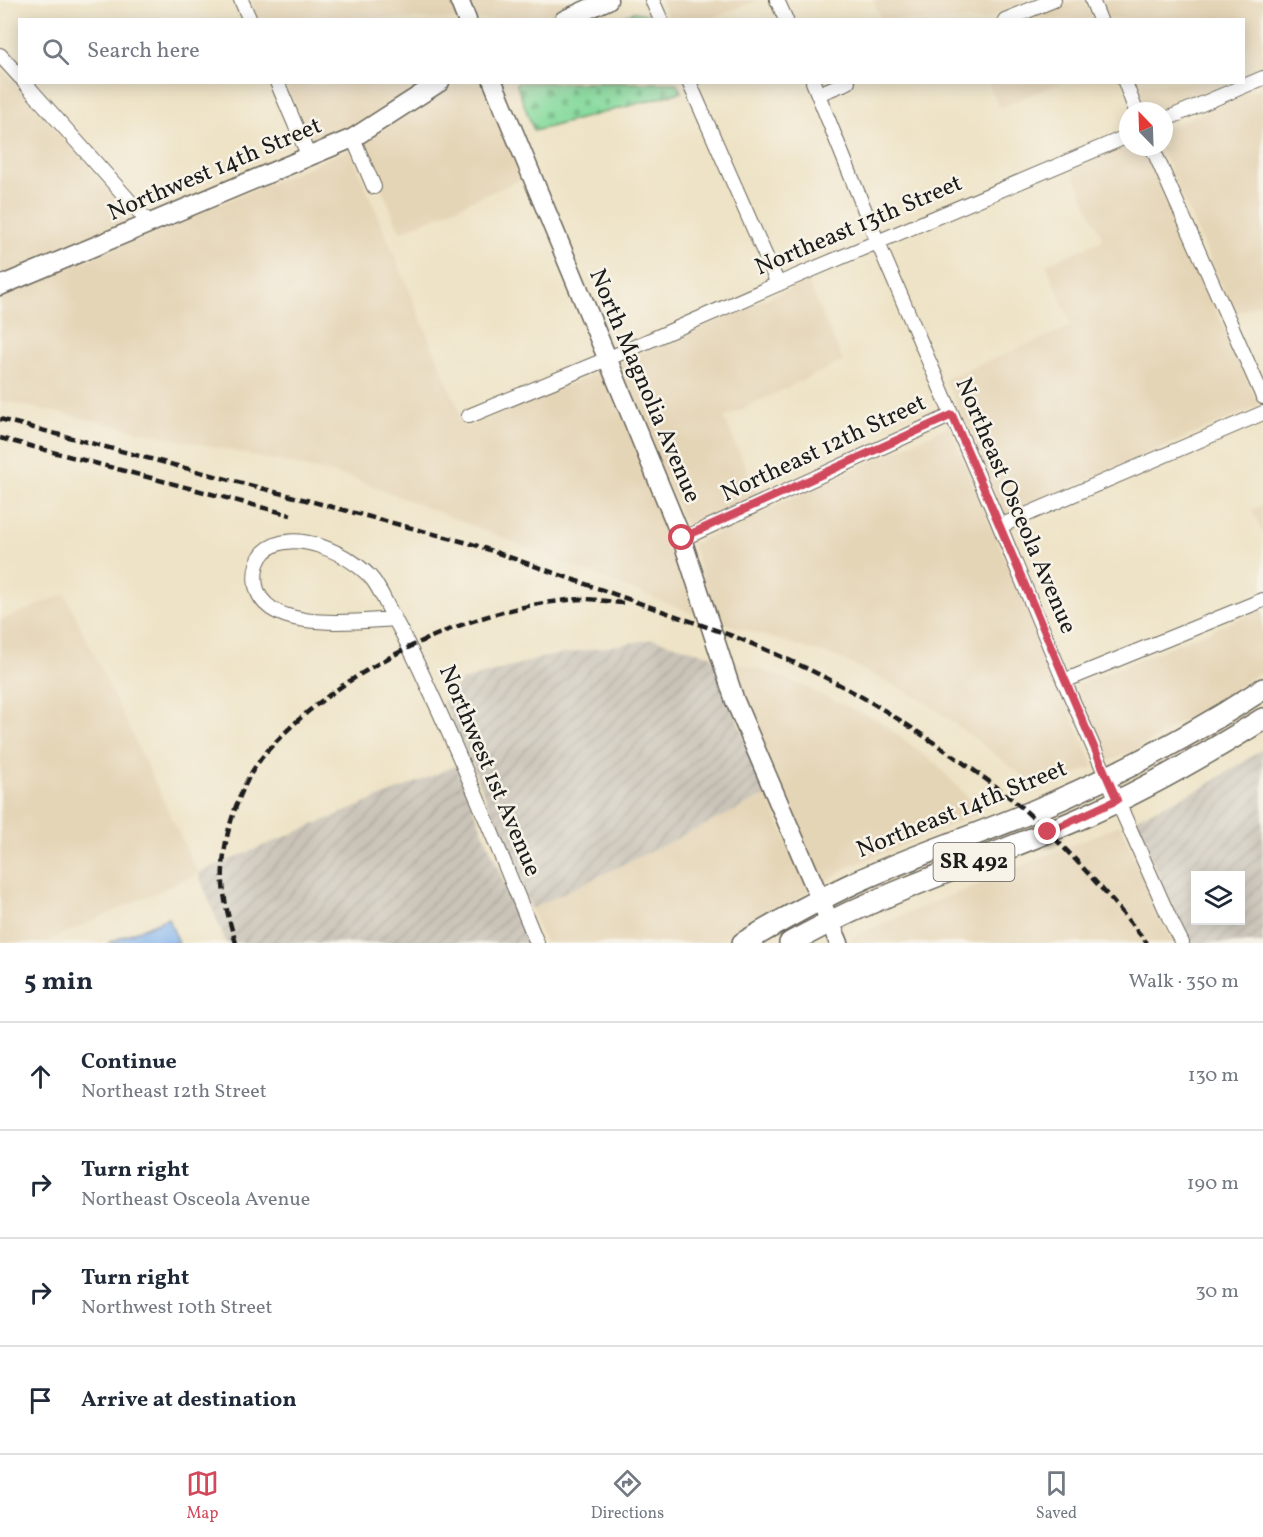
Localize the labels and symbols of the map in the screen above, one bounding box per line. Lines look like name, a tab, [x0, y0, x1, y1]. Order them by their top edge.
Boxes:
north arrow	[1119, 102, 1173, 156]
street label: Northwest 14th Street	[103, 109, 327, 231]
street label: Northeast 13th Street	[750, 167, 968, 285]
street label: North Magnolia Avenue	[579, 264, 709, 508]
street label: Northeast Osceola Avenue	[946, 373, 1084, 639]
street label: Northeast 12th Street	[716, 387, 932, 511]
route start	[668, 524, 694, 550]
street label: Northwest 1st Avenue	[429, 660, 549, 882]
street label: Northeast 14th Street	[852, 752, 1072, 868]
route end	[1034, 818, 1060, 844]
road number: SR 492	[934, 843, 1014, 881]

